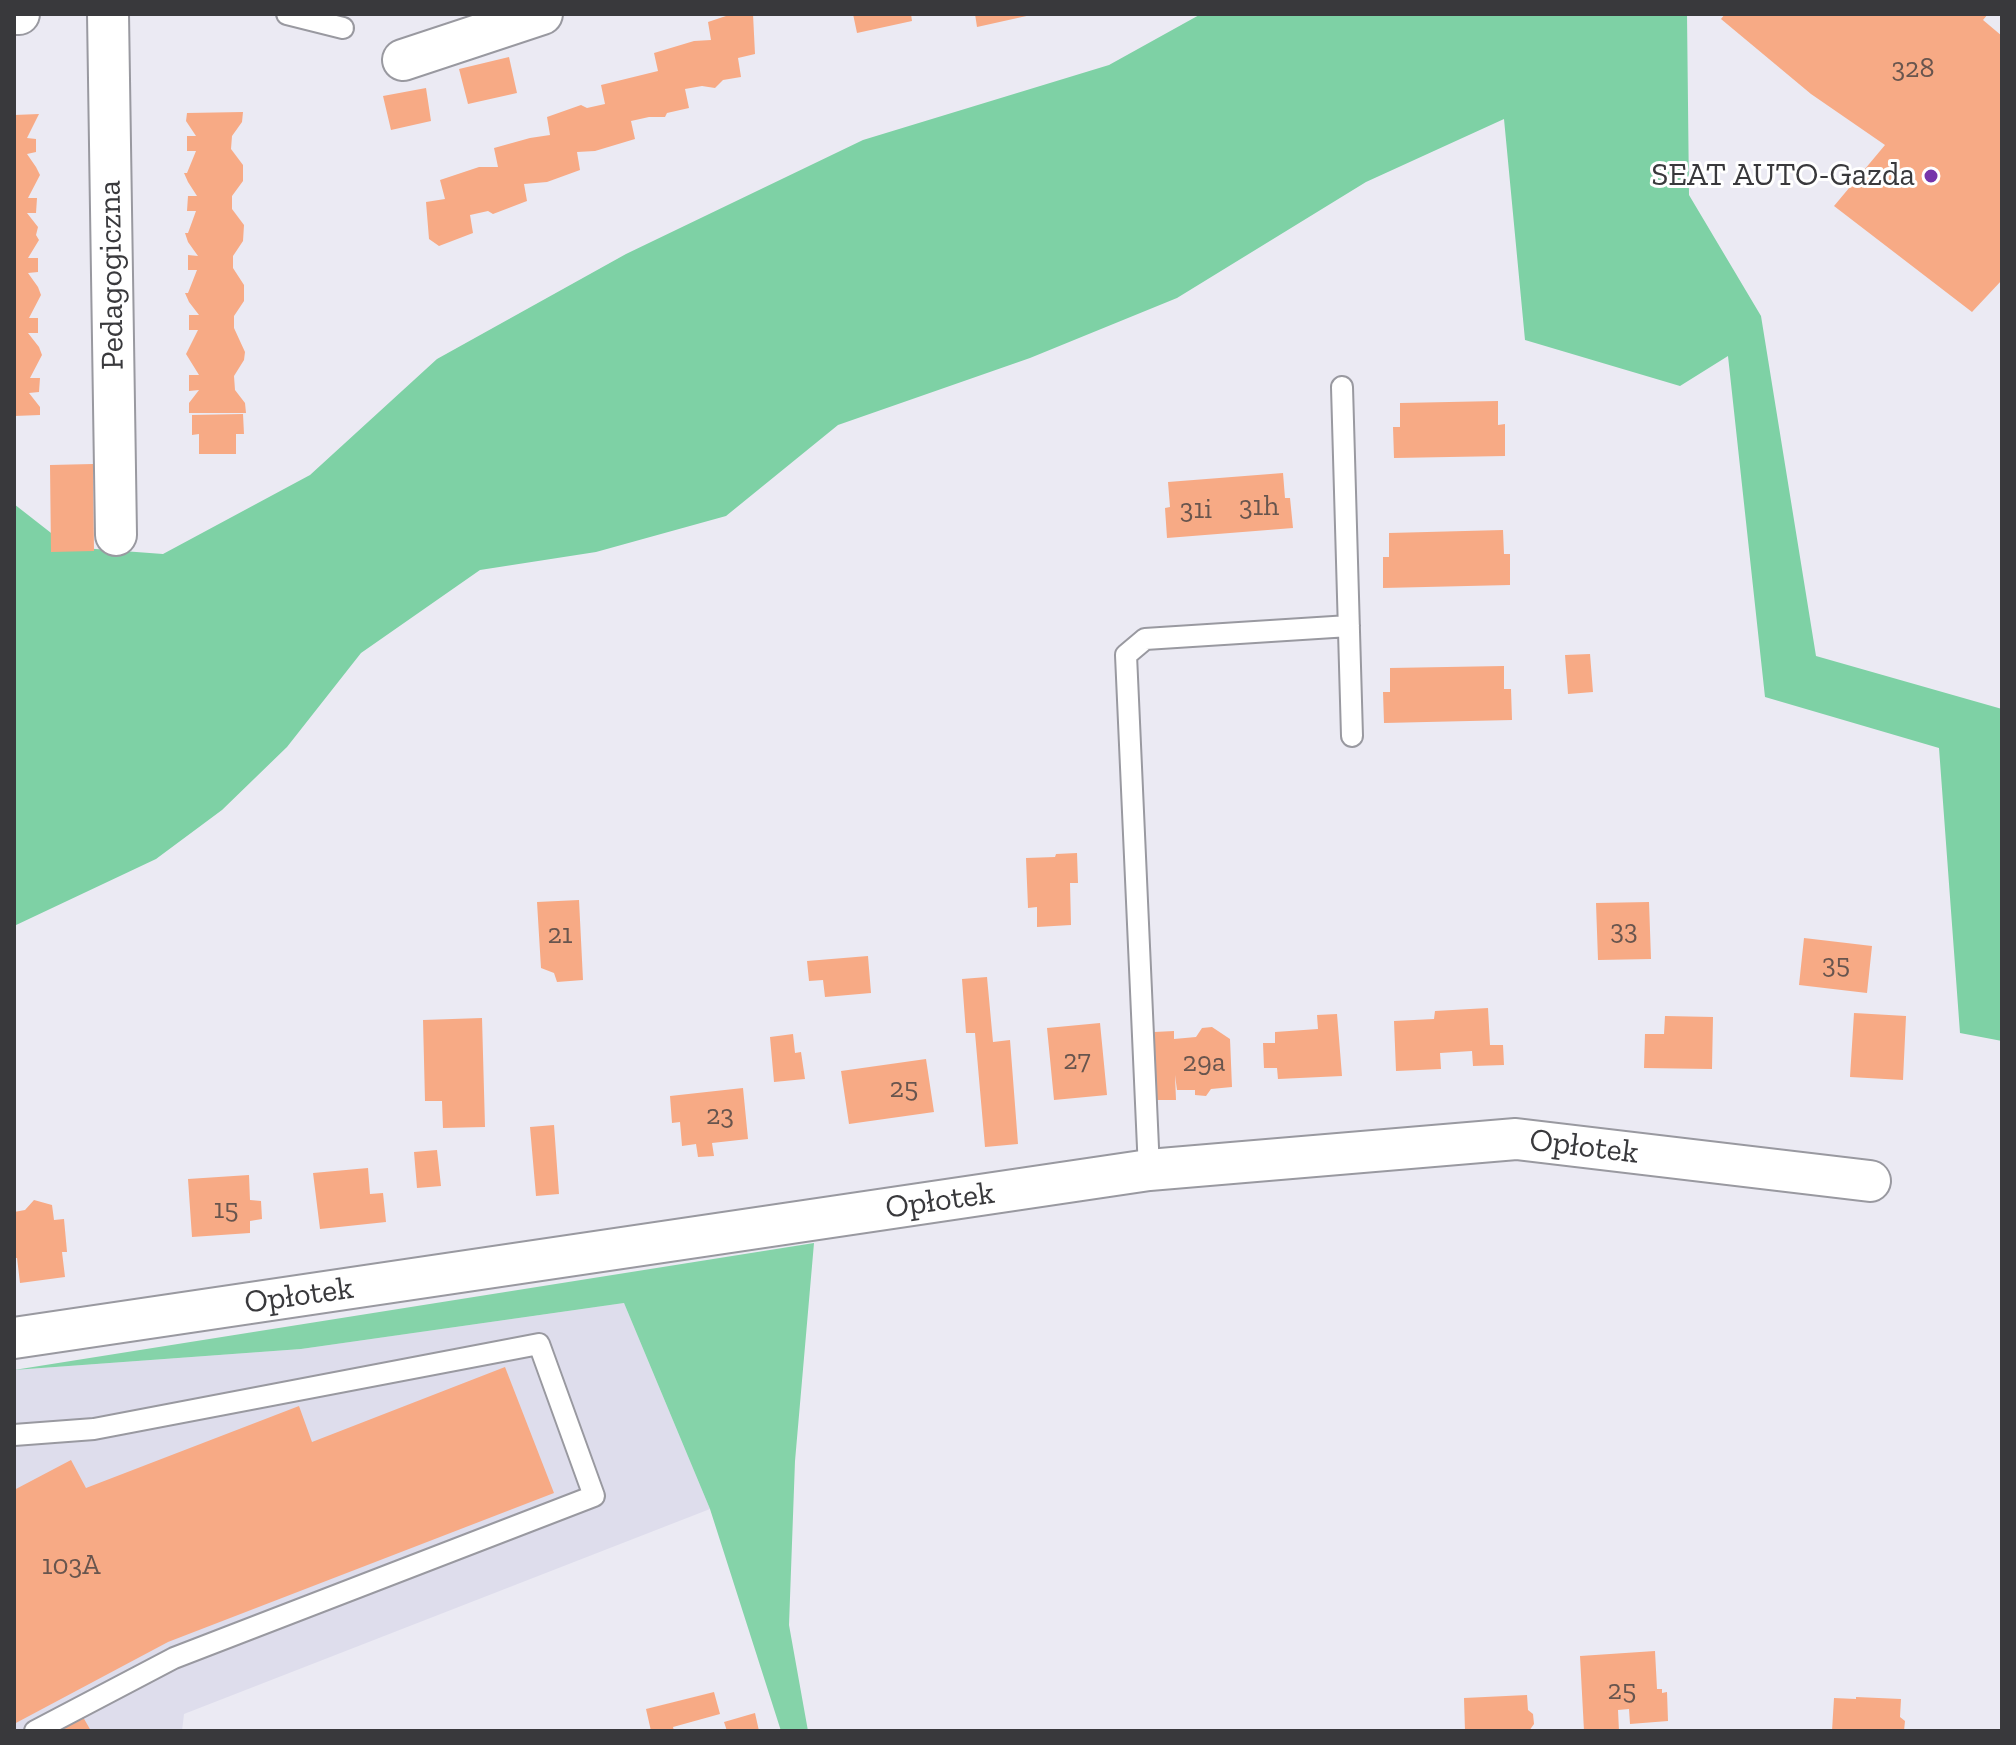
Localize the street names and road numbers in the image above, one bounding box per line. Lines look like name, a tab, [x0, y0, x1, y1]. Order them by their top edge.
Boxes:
street label: Pedagogiczna	[91, 180, 133, 370]
street label: Opłotek	[1527, 1121, 1641, 1173]
street label: Opłotek	[883, 1174, 997, 1228]
street label: Opłotek	[242, 1269, 356, 1323]

